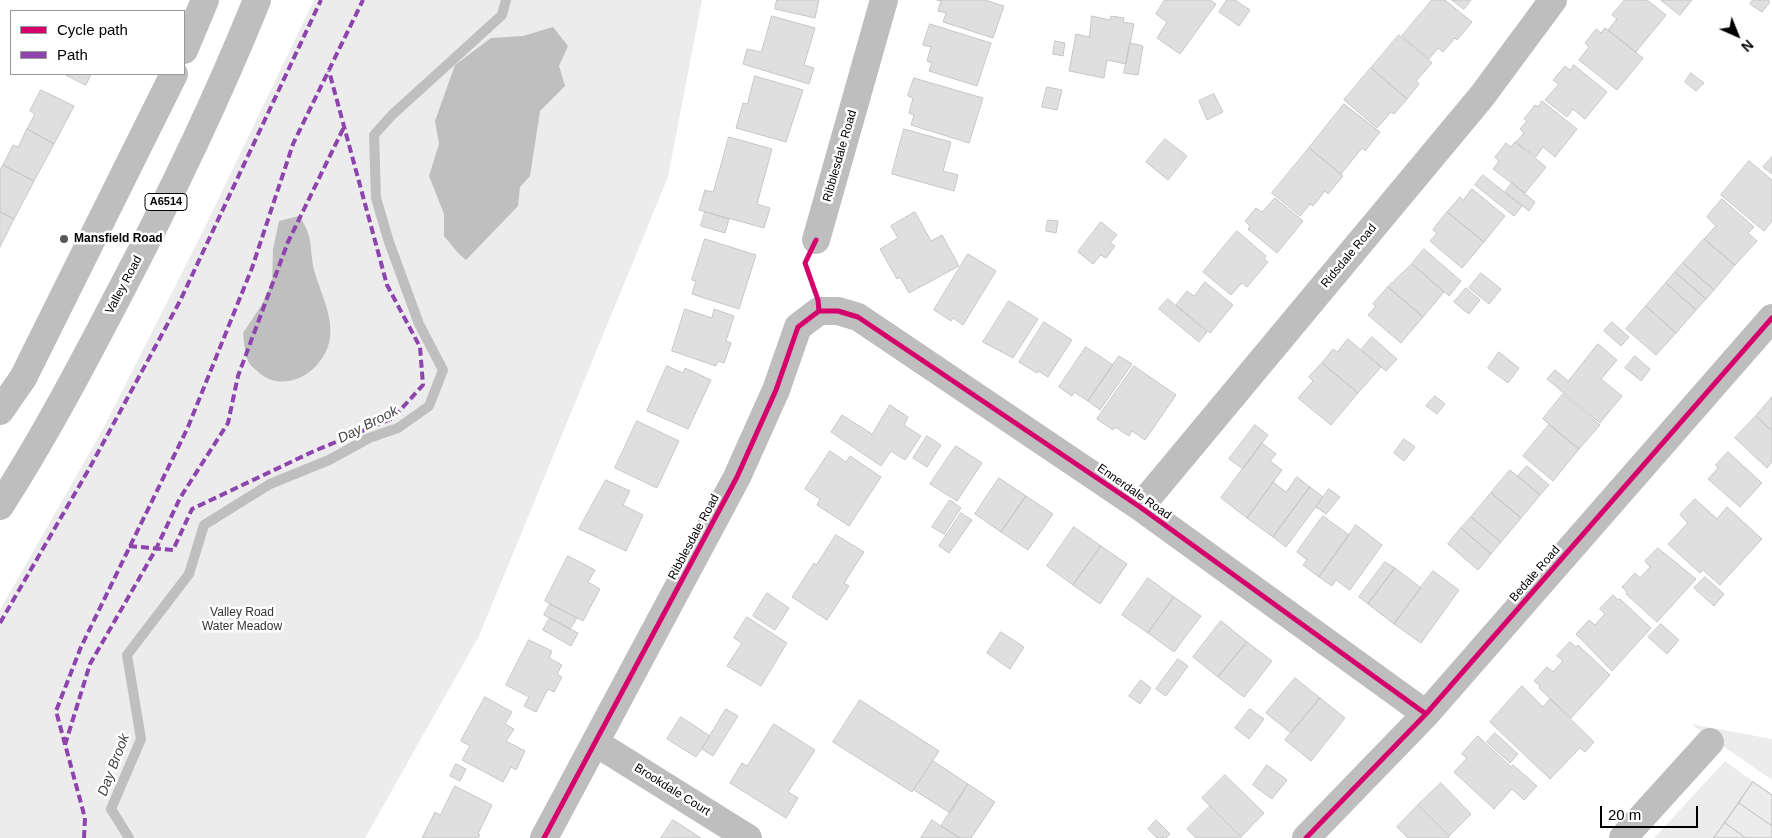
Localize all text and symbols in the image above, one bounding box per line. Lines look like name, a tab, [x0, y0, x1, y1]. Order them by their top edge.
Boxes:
legend	[10, 10, 185, 75]
north arrow	[1712, 10, 1762, 60]
text: Cycle path	[57, 21, 128, 38]
text: N	[1738, 37, 1757, 55]
text: Path	[57, 46, 88, 63]
street label: Ribblesdale Road	[820, 108, 860, 204]
road number: A6514	[145, 193, 187, 210]
street label: Ridsdale Road	[1318, 221, 1380, 291]
place label: Mansfield Road	[74, 232, 163, 246]
marker: Mansfield Road	[58, 233, 70, 245]
street label: Valley Road	[103, 253, 145, 317]
water label: Day Brook	[335, 403, 401, 447]
street label: Ennerdale Road	[1094, 461, 1174, 523]
street label: Ribblesdale Road	[665, 492, 723, 582]
street label: Bedale Road	[1507, 543, 1563, 605]
park label: Valley Road Water Meadow	[202, 606, 282, 634]
water label: Day Brook	[94, 731, 134, 799]
street label: Brookdale Court	[631, 761, 713, 819]
scale bar	[1602, 796, 1700, 828]
text: 20 m	[1608, 806, 1641, 823]

